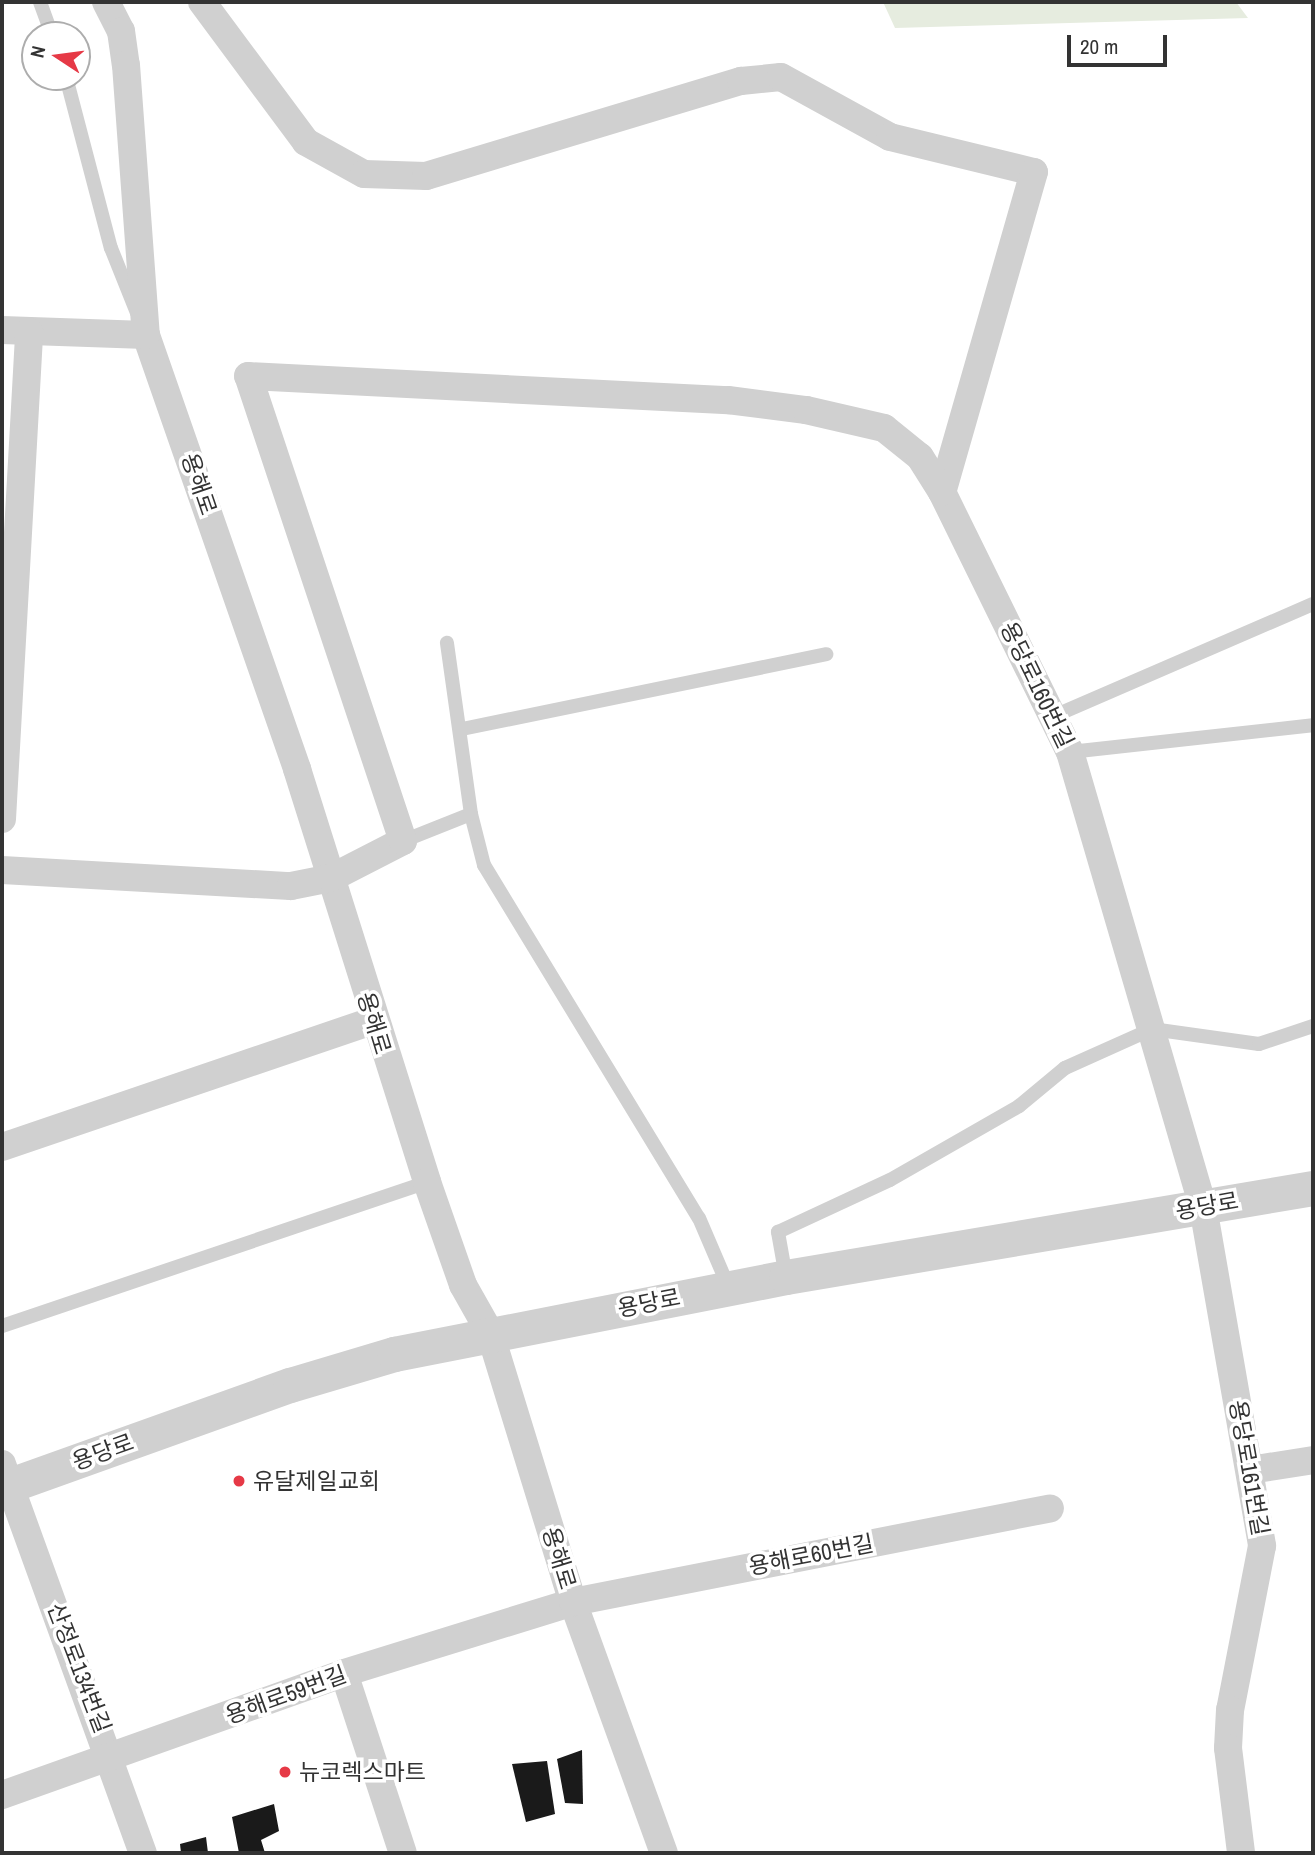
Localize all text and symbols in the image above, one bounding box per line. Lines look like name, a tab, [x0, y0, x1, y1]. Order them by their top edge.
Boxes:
north arrow	[21, 21, 91, 91]
scale bar	[1070, 21, 1170, 65]
text: 20 m	[1080, 32, 1118, 61]
text: N	[24, 43, 51, 60]
street label: 용해로	[176, 449, 222, 519]
street label: 용당로160번길	[995, 617, 1079, 753]
street label: 용해로	[352, 989, 396, 1057]
street label: 용당로	[1173, 1187, 1241, 1225]
street label: 용당로	[615, 1283, 683, 1323]
street label: 용당로161번길	[1223, 1398, 1275, 1538]
street label: 용당로	[68, 1428, 138, 1476]
place label: 유달제일교회	[253, 1467, 380, 1495]
marker: 유달제일교회	[231, 1473, 247, 1489]
street label: 용해로	[537, 1524, 581, 1592]
street label: 용해로60번길	[746, 1529, 876, 1581]
street label: 산정로134번길	[42, 1599, 116, 1737]
street label: 용해로59번길	[222, 1660, 350, 1730]
place label: 뉴코렉스마트	[299, 1758, 426, 1786]
marker: 뉴코렉스마트	[277, 1764, 293, 1780]

